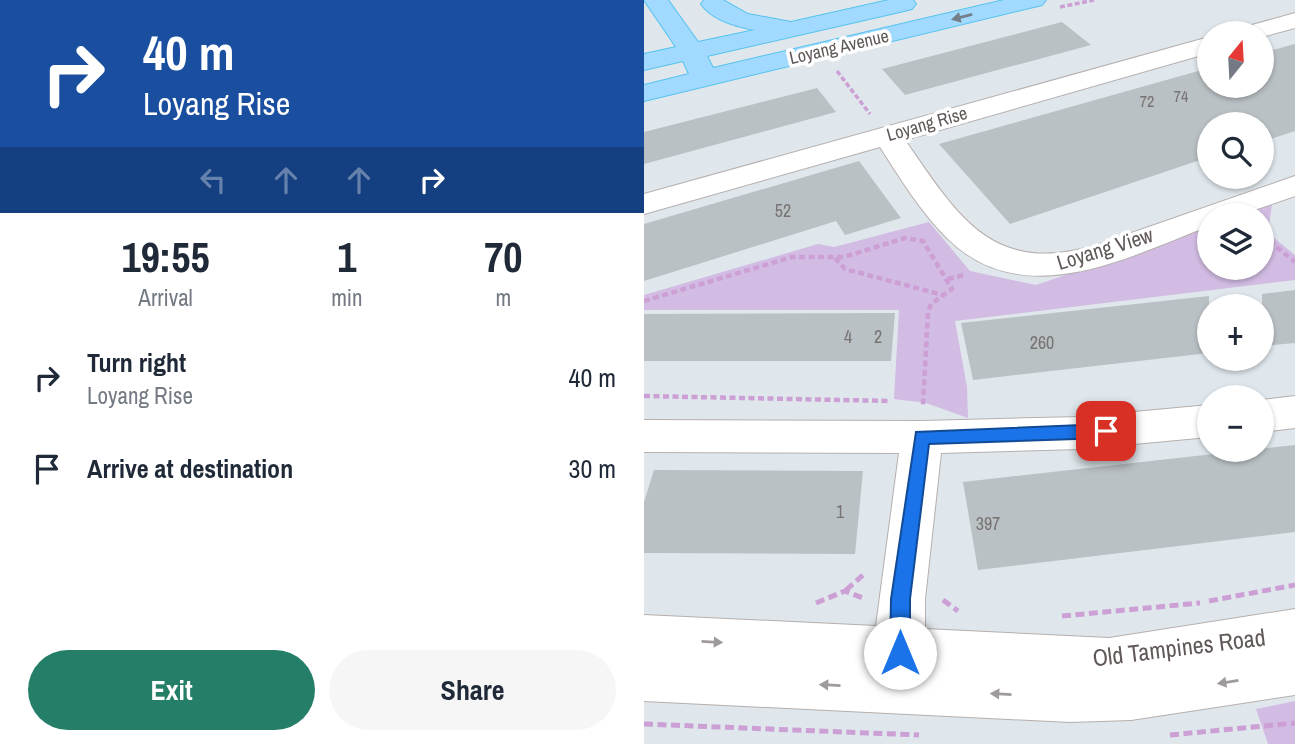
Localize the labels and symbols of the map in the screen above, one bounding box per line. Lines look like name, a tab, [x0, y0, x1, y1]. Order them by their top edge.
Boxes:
one-way arrow	[951, 12, 973, 23]
north arrow	[1197, 21, 1274, 98]
street label: Loyang Avenue	[787, 23, 891, 70]
house number: 74	[1174, 85, 1188, 107]
house number: 72	[1140, 90, 1154, 112]
street label: Loyang Rise	[884, 100, 970, 147]
house number: 52	[775, 198, 791, 223]
street label: Loyang View	[1053, 220, 1157, 277]
house number: 4	[844, 324, 852, 349]
house number: 2	[874, 324, 882, 349]
house number: 260	[1030, 330, 1054, 355]
pin	[1076, 401, 1136, 461]
house number: 1	[836, 499, 845, 524]
house number: 397	[976, 511, 1000, 536]
position arrow	[863, 616, 937, 690]
street label: Old Tampines Road	[1091, 621, 1267, 673]
one-way arrow	[701, 637, 723, 648]
one-way arrow	[1217, 677, 1239, 688]
one-way arrow	[818, 680, 840, 691]
one-way arrow	[990, 688, 1012, 699]

